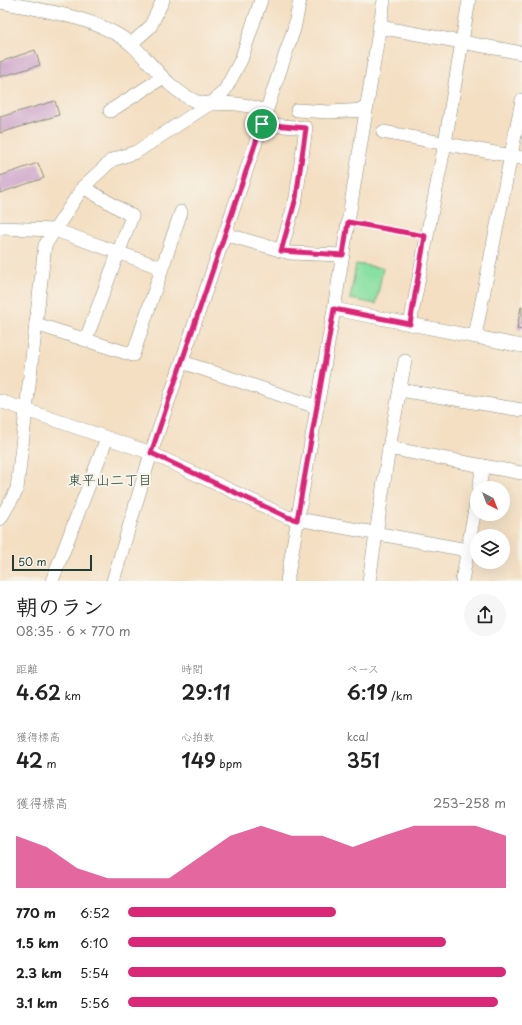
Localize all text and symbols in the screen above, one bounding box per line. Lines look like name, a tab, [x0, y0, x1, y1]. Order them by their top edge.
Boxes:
pin	[245, 107, 279, 141]
icon: arrive	[251, 113, 273, 135]
district label: 東平山二丁目	[68, 469, 152, 490]
north arrow	[470, 481, 510, 521]
map controls	[470, 481, 510, 569]
button: layers	[470, 529, 510, 569]
scale bar	[12, 553, 92, 572]
text: 50 m	[18, 553, 47, 570]
text: 朝のラン	[16, 589, 104, 622]
button: share	[464, 594, 506, 636]
text: 08:35 · 6 × 770 m	[16, 621, 131, 640]
text: 距離	[16, 660, 38, 677]
text: 時間	[181, 660, 203, 677]
text: ペース	[347, 660, 379, 677]
text: 4.62	[16, 677, 61, 707]
text: 29:11	[181, 677, 231, 707]
text: 6:19	[347, 677, 388, 707]
text: km	[61, 687, 81, 704]
text: /km	[388, 687, 412, 704]
text: 獲得標高	[16, 728, 60, 745]
text: 心拍数	[181, 728, 214, 745]
text: kcal	[347, 728, 369, 745]
text: 42	[16, 745, 43, 775]
text: 149	[181, 745, 216, 775]
text: 351	[347, 745, 380, 775]
text: m	[43, 755, 57, 772]
text: bpm	[216, 755, 242, 772]
text: 獲得標高	[16, 793, 68, 812]
text: 253–258 m	[433, 793, 506, 812]
text: 770 m	[16, 903, 56, 922]
text: 6:52	[80, 903, 110, 922]
text: 1.5 km	[16, 933, 59, 952]
text: 6:10	[80, 933, 108, 952]
text: 2.3 km	[16, 963, 62, 982]
text: 5:54	[80, 963, 109, 982]
text: 3.1 km	[16, 993, 58, 1012]
text: 5:56	[80, 993, 109, 1012]

